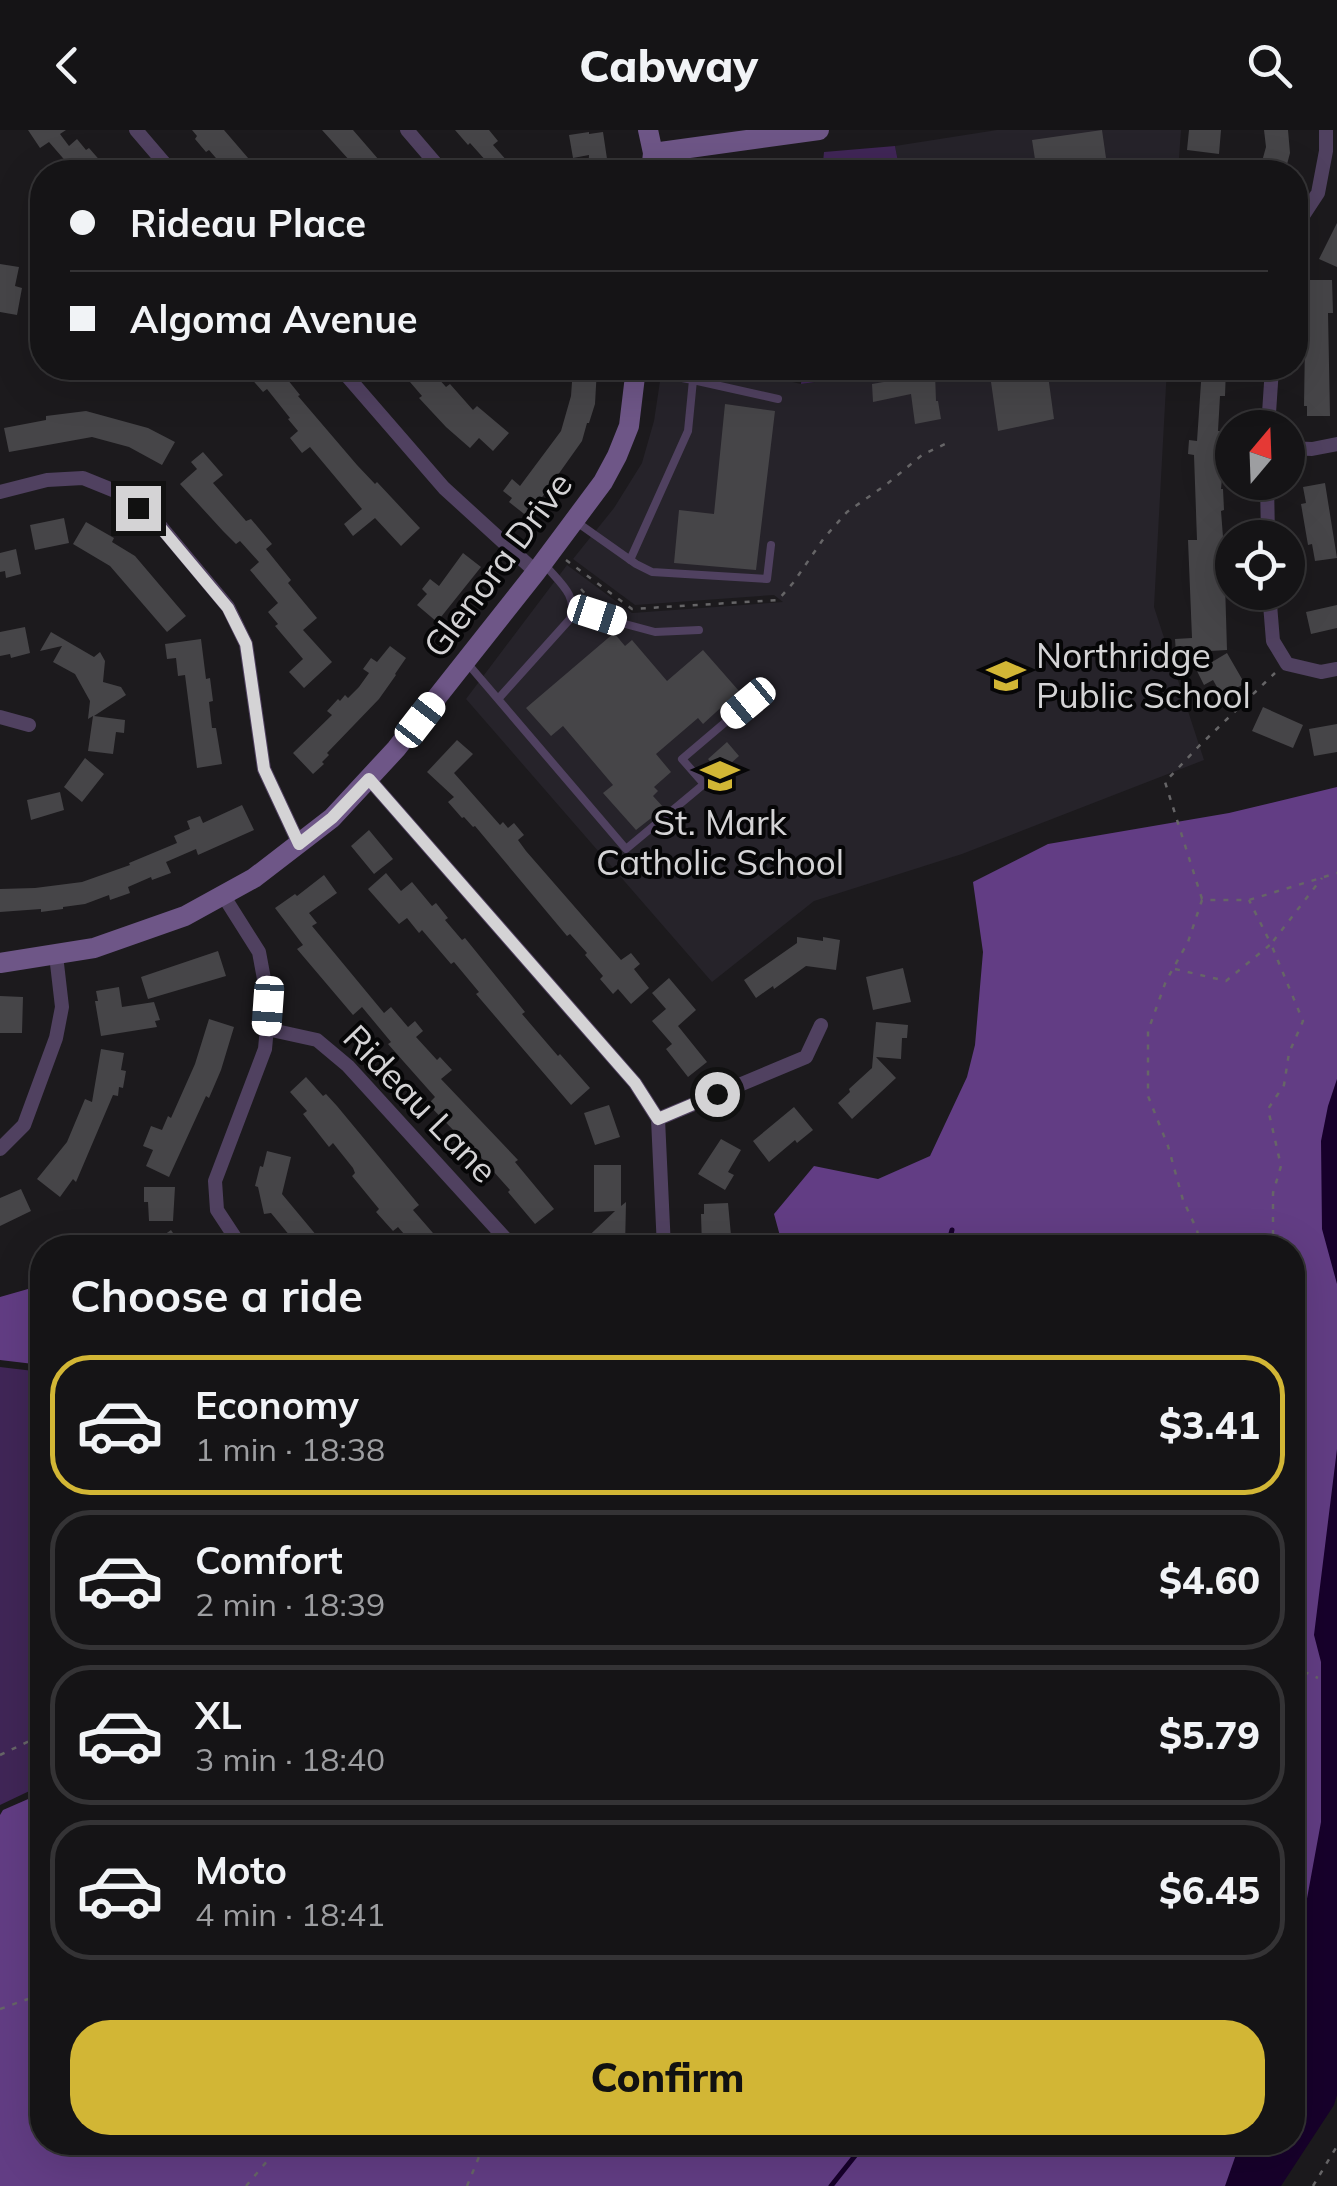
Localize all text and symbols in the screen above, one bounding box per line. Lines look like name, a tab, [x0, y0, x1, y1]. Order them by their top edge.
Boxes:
text: Cabway	[579, 37, 758, 93]
icon: back	[40, 38, 95, 93]
icon: search	[1242, 38, 1297, 93]
text: Rideau Place	[130, 199, 366, 247]
text: Algoma Avenue	[130, 295, 418, 343]
north arrow	[1215, 410, 1305, 500]
map controls	[1215, 410, 1305, 610]
street label: Glenora Drive	[413, 463, 581, 666]
route end	[116, 486, 161, 531]
button: locate	[1215, 520, 1305, 610]
car	[564, 591, 630, 639]
place label: Northridge Public School	[1036, 633, 1251, 717]
school or university icon: Northridge Public School	[985, 655, 1027, 697]
car	[715, 672, 781, 734]
car	[390, 687, 450, 753]
school or university icon: St. Mark Catholic School	[699, 755, 741, 797]
place label: St. Mark Catholic School	[596, 800, 844, 884]
car	[251, 975, 285, 1037]
street label: Rideau Lane	[335, 1015, 507, 1191]
route start	[695, 1072, 740, 1117]
text: Choose a ride	[70, 1267, 363, 1323]
icon: car	[75, 1380, 165, 1470]
text: Economy	[195, 1381, 359, 1429]
text: $3.41	[1159, 1401, 1260, 1449]
text: 1 min · 18:38	[195, 1429, 385, 1469]
icon: car	[75, 1535, 165, 1625]
text: Comfort	[195, 1536, 343, 1584]
text: $4.60	[1159, 1556, 1260, 1604]
text: 2 min · 18:39	[195, 1584, 385, 1624]
icon: car	[75, 1690, 165, 1780]
text: XL	[195, 1691, 242, 1739]
text: $5.79	[1159, 1711, 1260, 1759]
text: 3 min · 18:40	[195, 1739, 385, 1779]
icon: car	[75, 1845, 165, 1935]
text: Moto	[195, 1846, 287, 1894]
text: $6.45	[1159, 1866, 1260, 1914]
text: 4 min · 18:41	[195, 1894, 385, 1934]
button: Confirm	[70, 2020, 1265, 2135]

